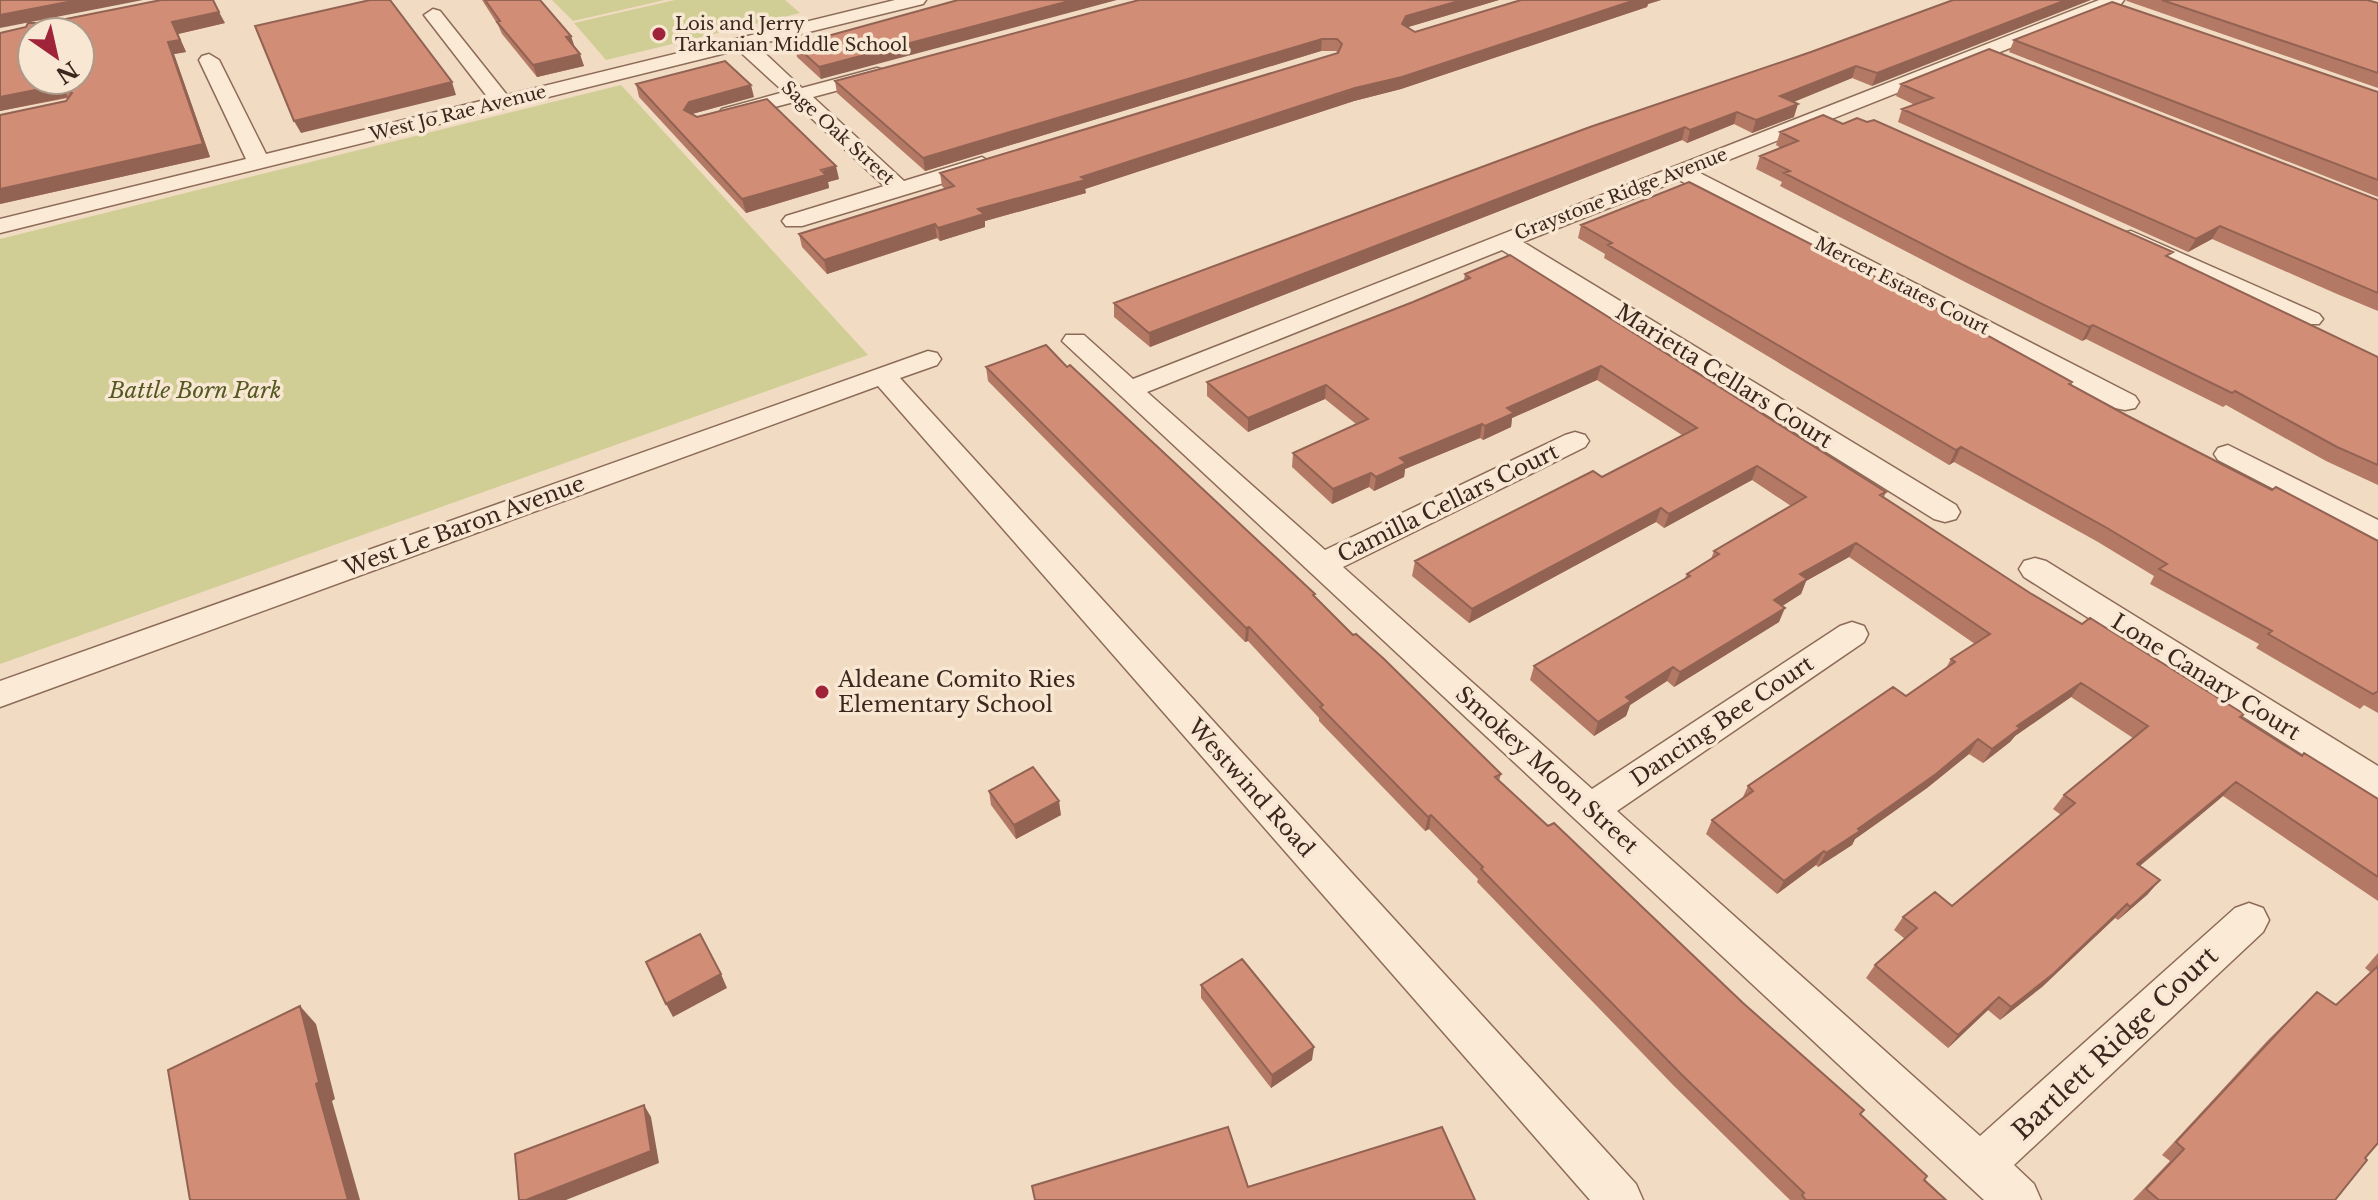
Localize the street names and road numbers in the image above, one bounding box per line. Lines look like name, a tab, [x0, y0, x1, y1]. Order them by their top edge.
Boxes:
street label: Sage Oak Street	[777, 76, 899, 190]
street label: West Jo Rae Avenue	[366, 80, 549, 146]
street label: Graystone Ridge Avenue	[1511, 143, 1731, 245]
street label: Mercer Estates Court	[1811, 232, 1993, 340]
street label: Marietta Cellars Court	[1611, 298, 1838, 454]
street label: Camilla Cellars Court	[1333, 437, 1564, 568]
street label: West Le Baron Avenue	[339, 470, 588, 583]
street label: Lone Canary Court	[2107, 608, 2306, 746]
street label: Dancing Bee Court	[1626, 650, 1819, 792]
street label: Smokey Moon Street	[1450, 681, 1645, 860]
street label: Westwind Road	[1181, 713, 1320, 863]
street label: Bartlett Ridge Court	[2006, 939, 2224, 1147]

